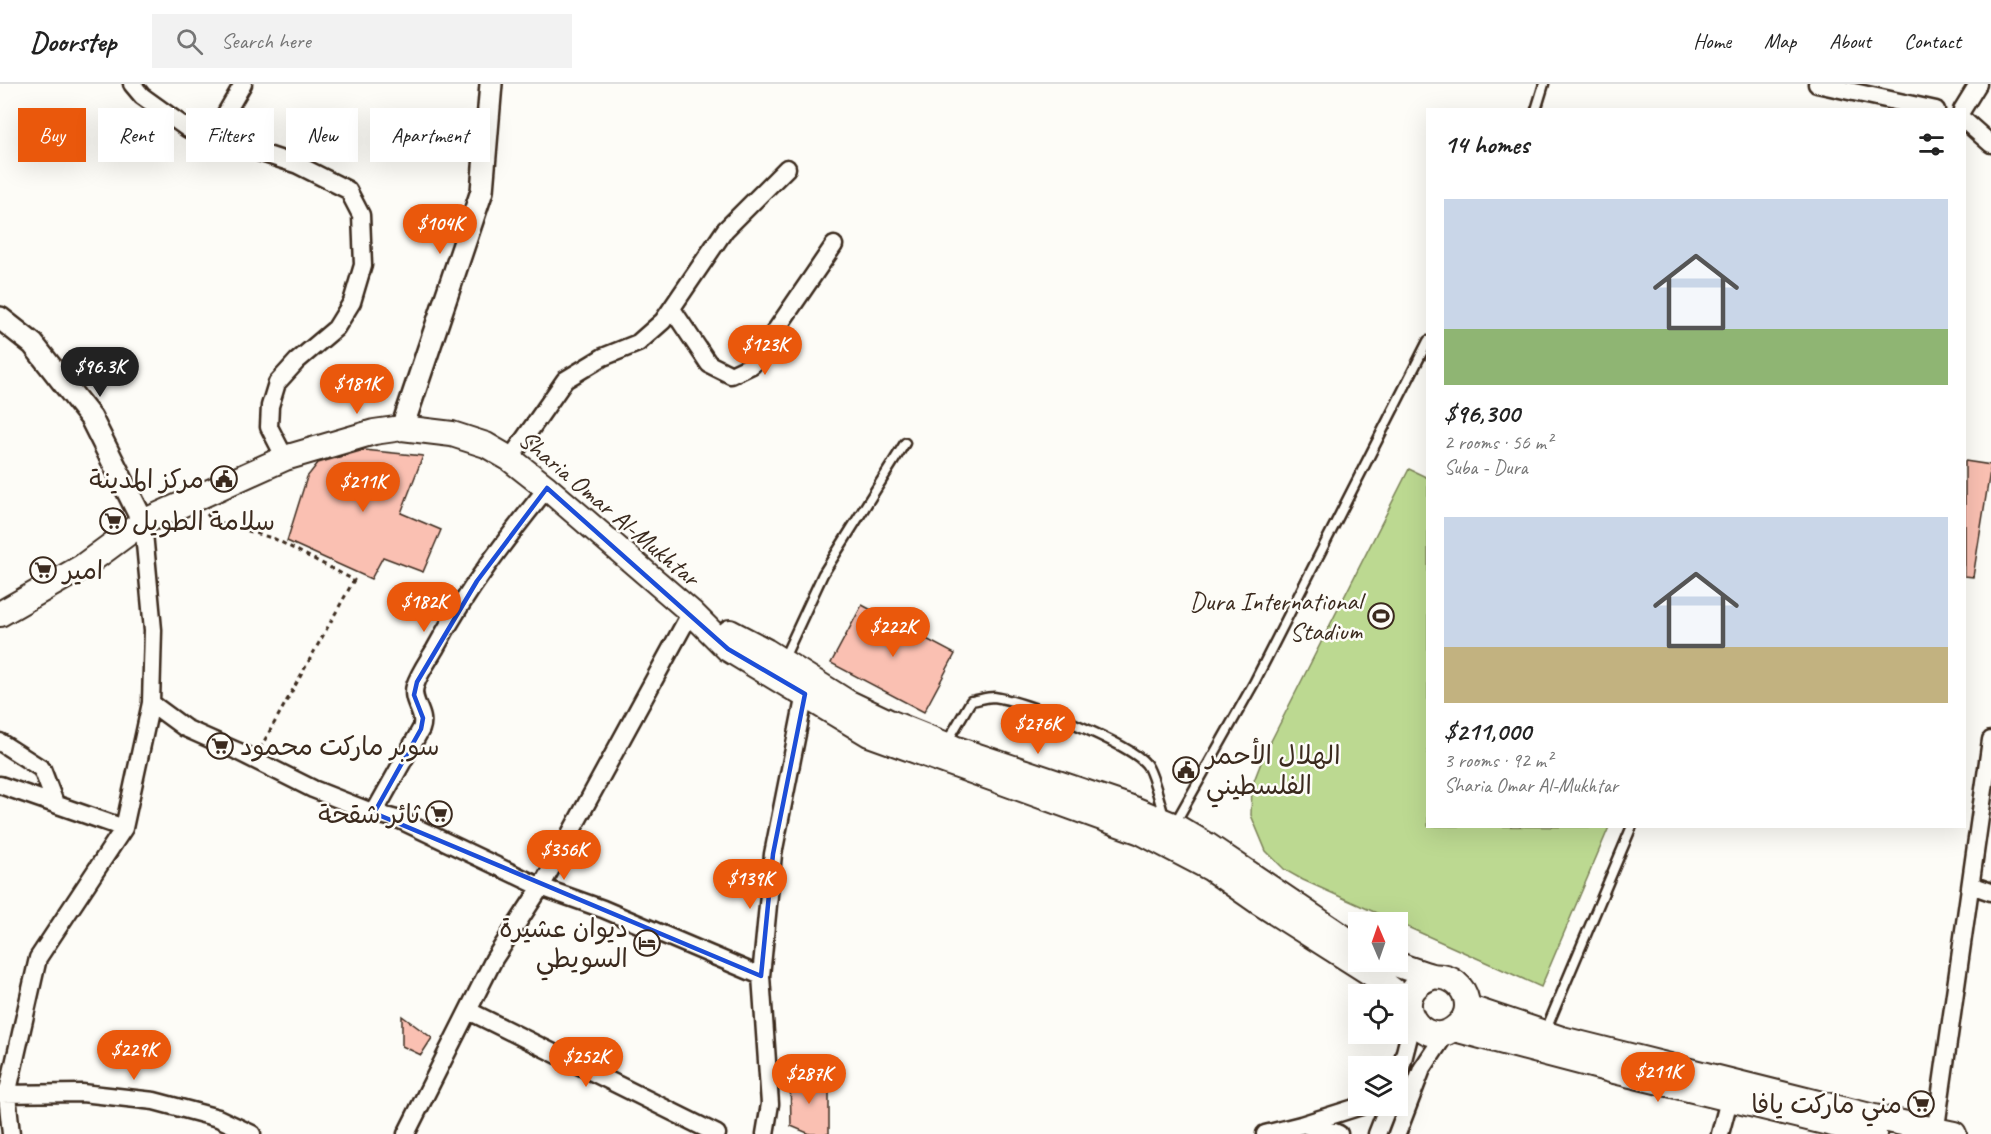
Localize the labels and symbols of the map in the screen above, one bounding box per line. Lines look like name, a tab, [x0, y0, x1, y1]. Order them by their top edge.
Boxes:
pin: $104K	[398, 204, 482, 255]
pin: $123K	[723, 325, 807, 376]
pin: $96.3K	[51, 347, 149, 398]
pin: $181K	[315, 364, 399, 415]
street label: Sharia Omar Al-Mukhtar	[512, 423, 708, 595]
pin: $211K	[321, 462, 405, 513]
place label: مركز المدينة	[89, 463, 204, 496]
public building icon: مركز المدينة	[209, 464, 239, 494]
place label: سلامة الطويل	[132, 505, 275, 538]
supermarket icon: سلامة الطويل	[98, 506, 128, 536]
place label: امير	[61, 554, 103, 587]
supermarket icon: امير	[28, 555, 58, 585]
pin: $182K	[382, 582, 466, 633]
place label: Dura International Stadium	[1190, 585, 1367, 648]
sports icon: Dura International Stadium	[1366, 601, 1396, 631]
pin: $222K	[851, 607, 935, 658]
pin: $276K	[996, 704, 1080, 755]
place label: سوبر ماركت محمود	[240, 730, 440, 763]
supermarket icon: سوبر ماركت محمود	[205, 731, 235, 761]
place label: الهلال الأحمر الفلسطيني	[1204, 737, 1340, 808]
public building icon: الهلال الأحمر الفلسطيني	[1171, 755, 1201, 785]
place label: ثائر شقحة	[318, 798, 421, 831]
supermarket icon: ثائر شقحة	[424, 799, 454, 829]
pin: $356K	[522, 830, 606, 881]
pin: $139K	[708, 859, 792, 910]
place label: ديوان عشيرة السويطي	[499, 912, 628, 981]
north arrow	[1348, 912, 1408, 972]
hotel icon: ديوان عشيرة السويطي	[632, 928, 662, 958]
pin: $229K	[92, 1030, 176, 1081]
pin: $252K	[544, 1037, 628, 1088]
pin: $211K	[1616, 1052, 1700, 1103]
pin: $287K	[767, 1054, 851, 1105]
place label: مني ماركت يافا	[1751, 1088, 1902, 1127]
supermarket icon: مني ماركت يافا	[1906, 1089, 1936, 1119]

